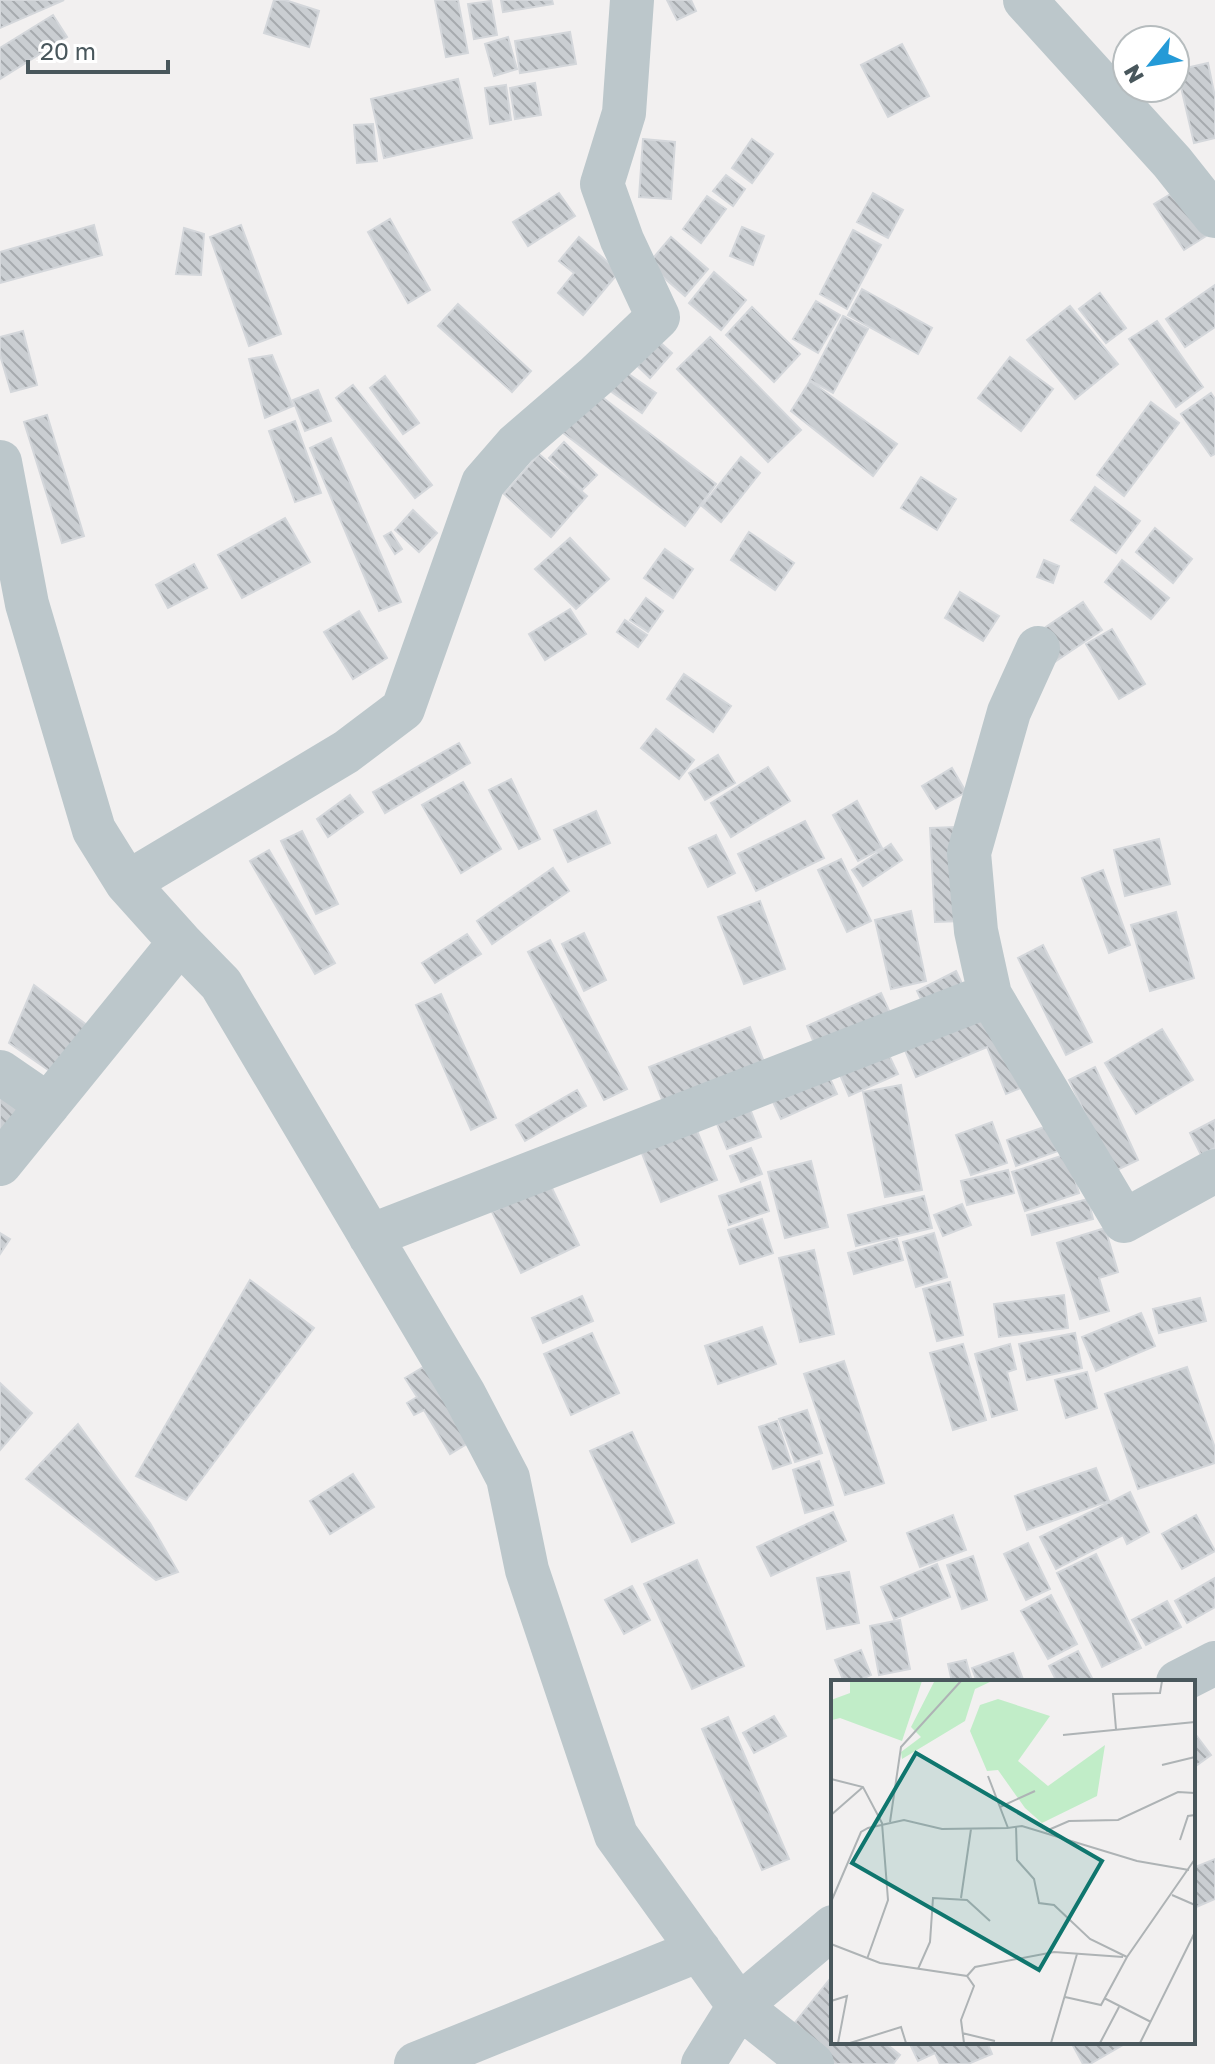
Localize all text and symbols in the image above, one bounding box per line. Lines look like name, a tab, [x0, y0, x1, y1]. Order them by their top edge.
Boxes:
scale bar	[28, 24, 168, 74]
north arrow	[1111, 24, 1191, 104]
text: 20 m	[40, 36, 96, 65]
text: N	[1117, 60, 1149, 88]
inset map	[831, 1680, 1195, 2044]

